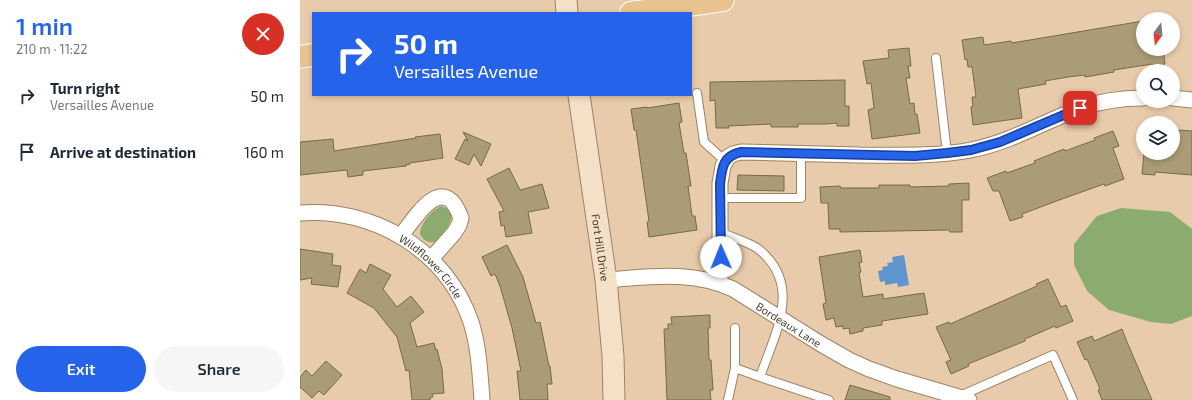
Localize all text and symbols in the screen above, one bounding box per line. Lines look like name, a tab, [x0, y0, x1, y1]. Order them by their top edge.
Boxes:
text: 1 min	[16, 11, 73, 40]
north arrow	[1136, 12, 1180, 56]
map controls	[1136, 12, 1180, 160]
button: close	[242, 13, 284, 55]
text: 50 m	[394, 26, 458, 60]
icon: right	[328, 28, 380, 80]
text: 210 m · 11:22	[16, 41, 88, 57]
text: Versailles Avenue	[394, 60, 538, 82]
button: search	[1136, 64, 1180, 108]
text: Turn right	[50, 79, 120, 97]
icon: right	[16, 85, 38, 107]
text: 50 m	[250, 87, 284, 105]
pin	[1063, 91, 1097, 125]
text: Versailles Avenue	[50, 97, 154, 113]
icon: arrive	[1069, 97, 1091, 119]
button: layers	[1136, 116, 1180, 160]
icon: arrive	[16, 141, 38, 163]
text: Arrive at destination	[50, 143, 196, 161]
text: 160 m	[244, 143, 284, 161]
street label: Fort Hill Drive	[590, 213, 613, 282]
street label: Wildflower Circle	[397, 231, 466, 300]
position arrow	[700, 236, 742, 278]
street label: Bordeaux Lane	[754, 299, 824, 349]
button: Exit	[16, 346, 146, 392]
button: Share	[154, 346, 284, 392]

